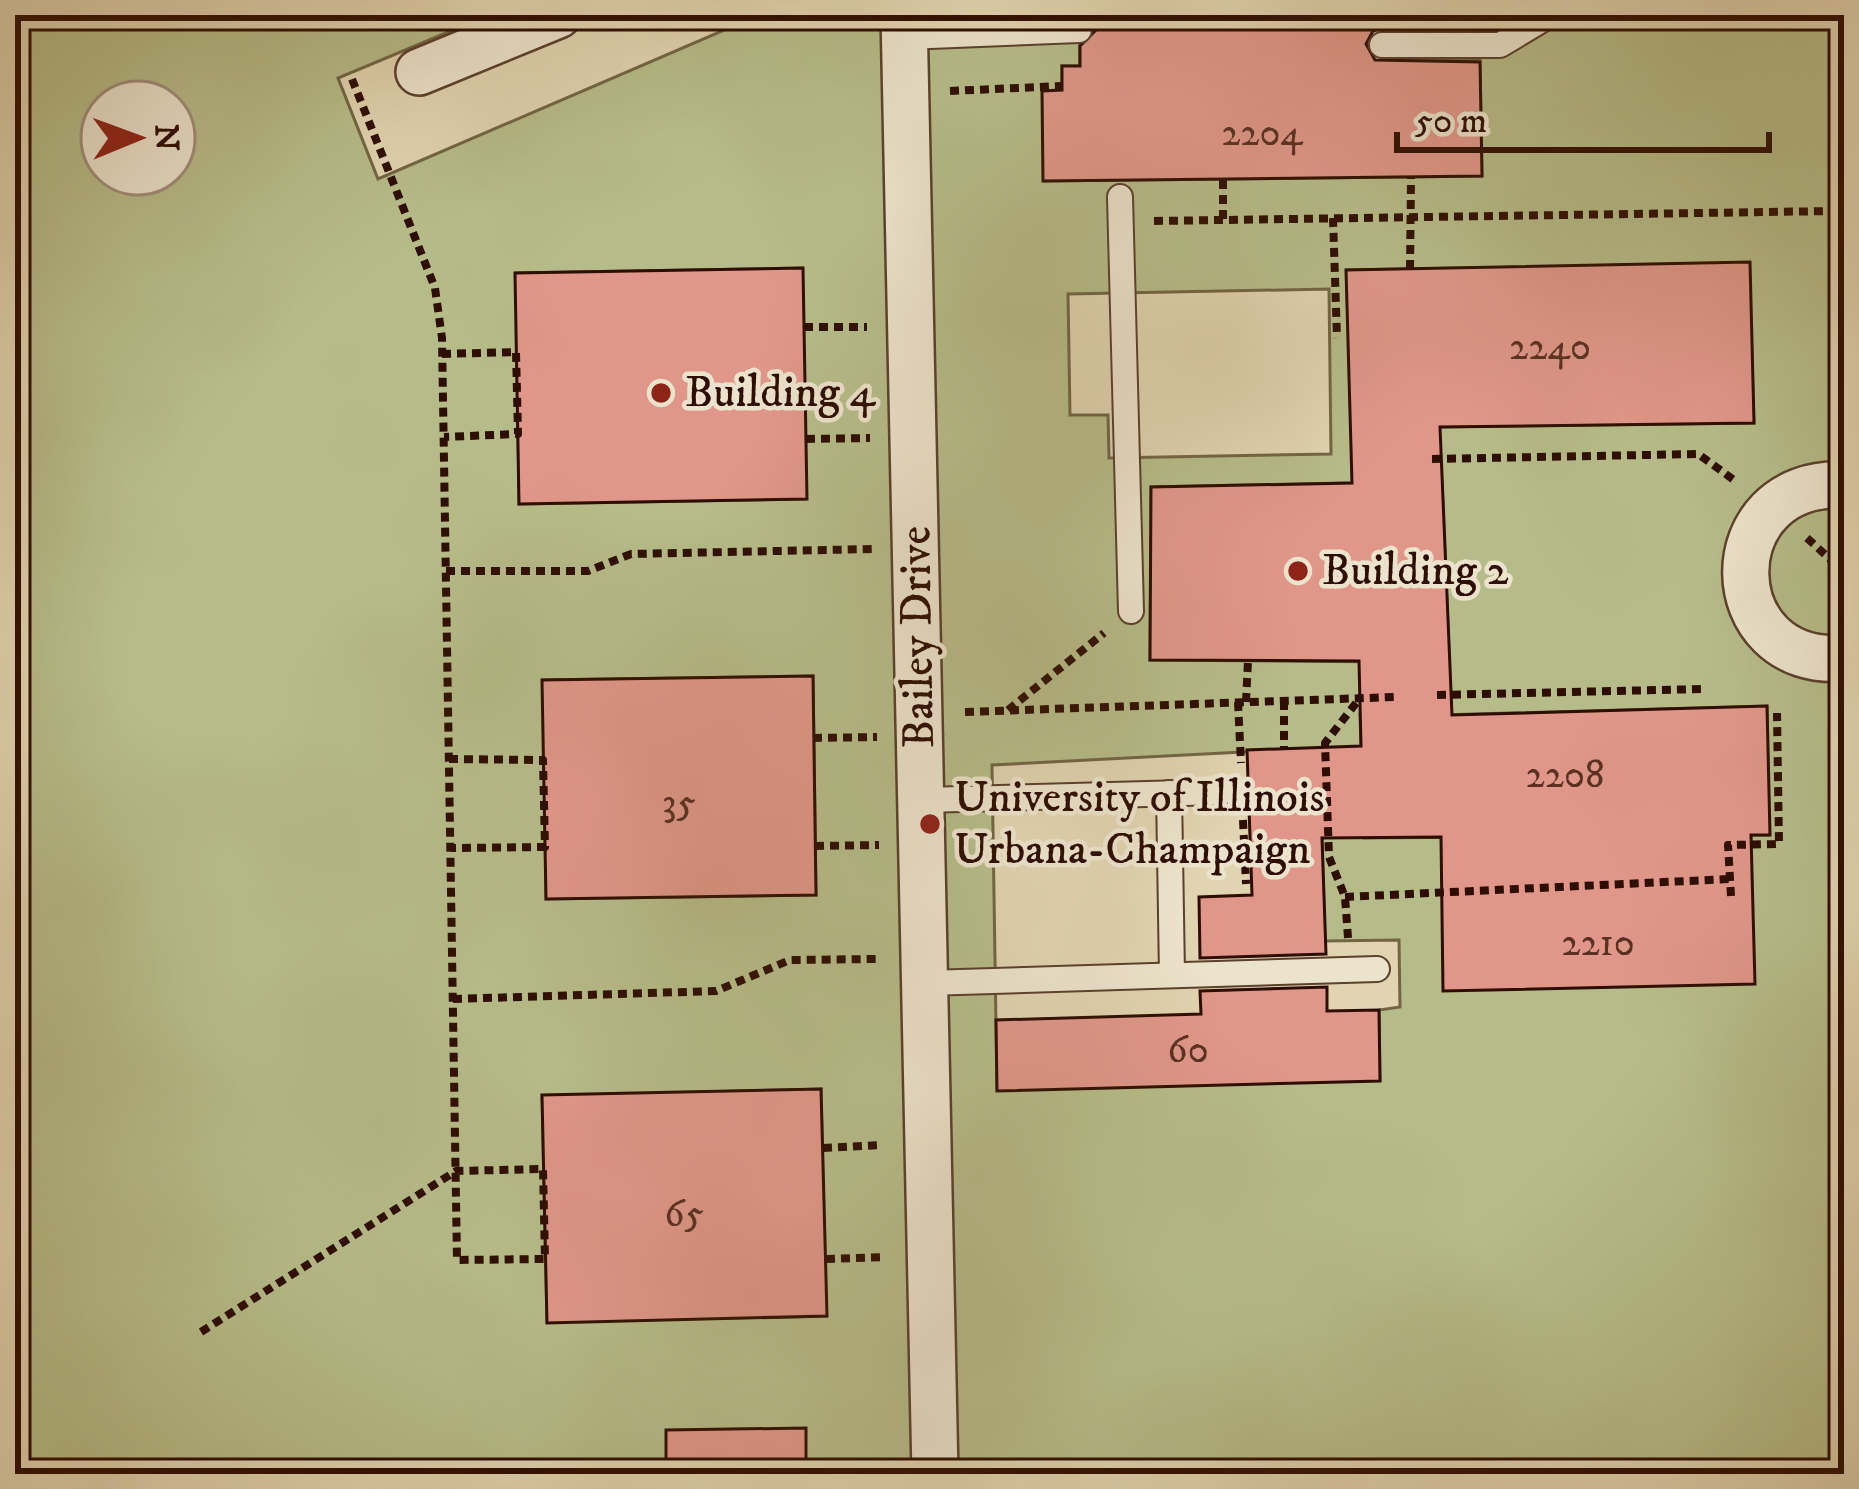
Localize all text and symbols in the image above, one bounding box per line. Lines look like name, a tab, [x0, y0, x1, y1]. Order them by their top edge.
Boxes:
north arrow	[78, 78, 198, 198]
scale bar	[1397, 78, 1769, 152]
text: 50 m	[1415, 99, 1487, 144]
house number: 2204	[1221, 109, 1304, 158]
text: N	[145, 124, 186, 151]
house number: 2240	[1509, 323, 1591, 372]
place label: Building 4	[685, 365, 876, 421]
marker: Building 4	[648, 380, 674, 406]
street label: Bailey Drive	[888, 525, 948, 749]
place label: Building 2	[1322, 543, 1509, 599]
marker: Building 2	[1285, 558, 1311, 584]
house number: 2208	[1526, 751, 1604, 800]
place label: University of Illinois Urbana-Champaign	[954, 770, 1325, 878]
house number: 35	[662, 779, 696, 828]
marker: University of Illinois Urbana-Champaign	[917, 811, 943, 837]
house number: 2210	[1561, 919, 1635, 968]
house number: 60	[1167, 1026, 1209, 1075]
house number: 65	[664, 1190, 704, 1239]

